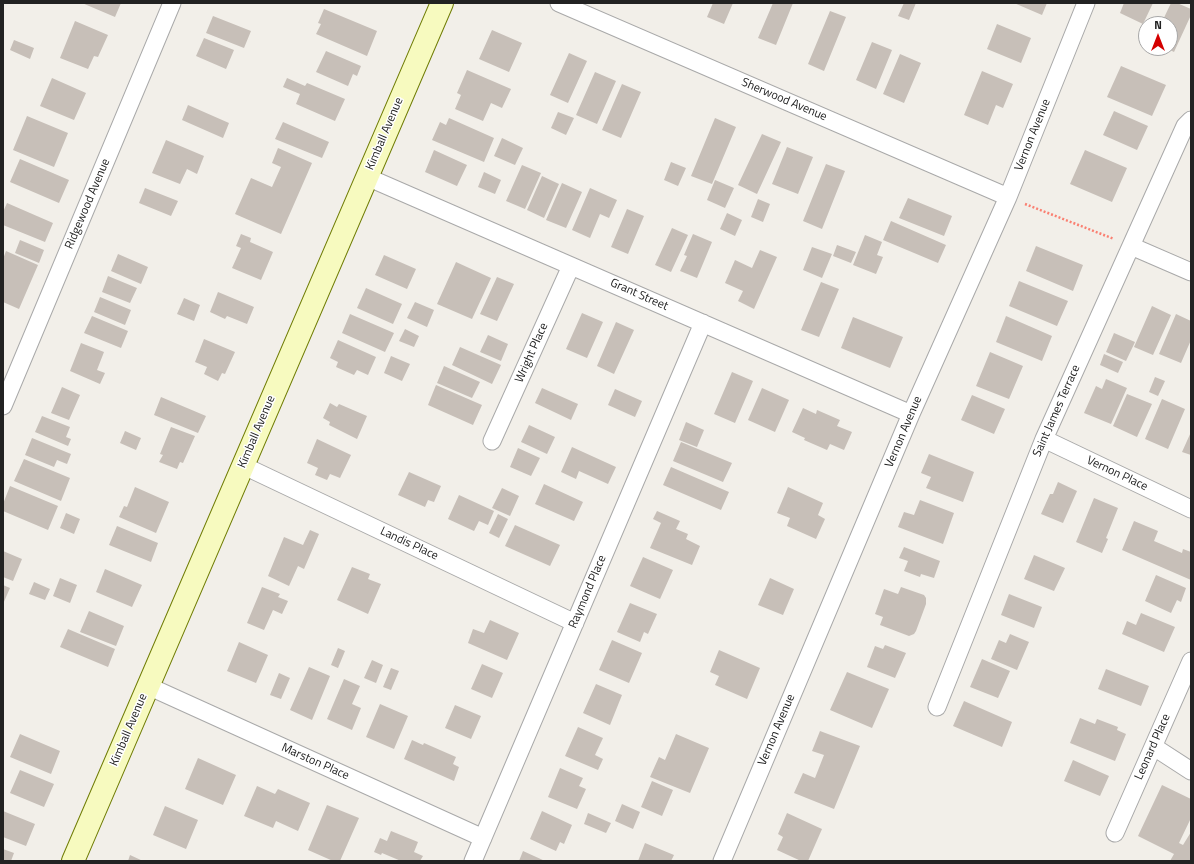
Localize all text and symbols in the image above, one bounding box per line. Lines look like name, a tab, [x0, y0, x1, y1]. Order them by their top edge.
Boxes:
north arrow	[1138, 16, 1178, 56]
text: N	[1154, 17, 1162, 33]
street label: Sherwood Avenue	[739, 76, 829, 124]
street label: Kimball Avenue	[363, 96, 407, 172]
street label: Vernon Avenue	[1012, 97, 1054, 173]
street label: Ridgewood Avenue	[62, 157, 114, 251]
street label: Grant Street	[608, 276, 670, 314]
street label: Wright Place	[512, 321, 552, 385]
street label: Saint James Terrace	[1030, 363, 1084, 459]
street label: Kimball Avenue	[235, 394, 279, 470]
street label: Vernon Avenue	[882, 394, 926, 470]
street label: Vernon Place	[1084, 454, 1150, 494]
street label: Landis Place	[378, 524, 440, 564]
street label: Raymond Place	[566, 553, 610, 631]
street label: Kimball Avenue	[107, 692, 151, 768]
street label: Vernon Avenue	[755, 692, 799, 768]
street label: Leonard Place	[1132, 712, 1174, 782]
street label: Marston Place	[279, 741, 351, 783]

